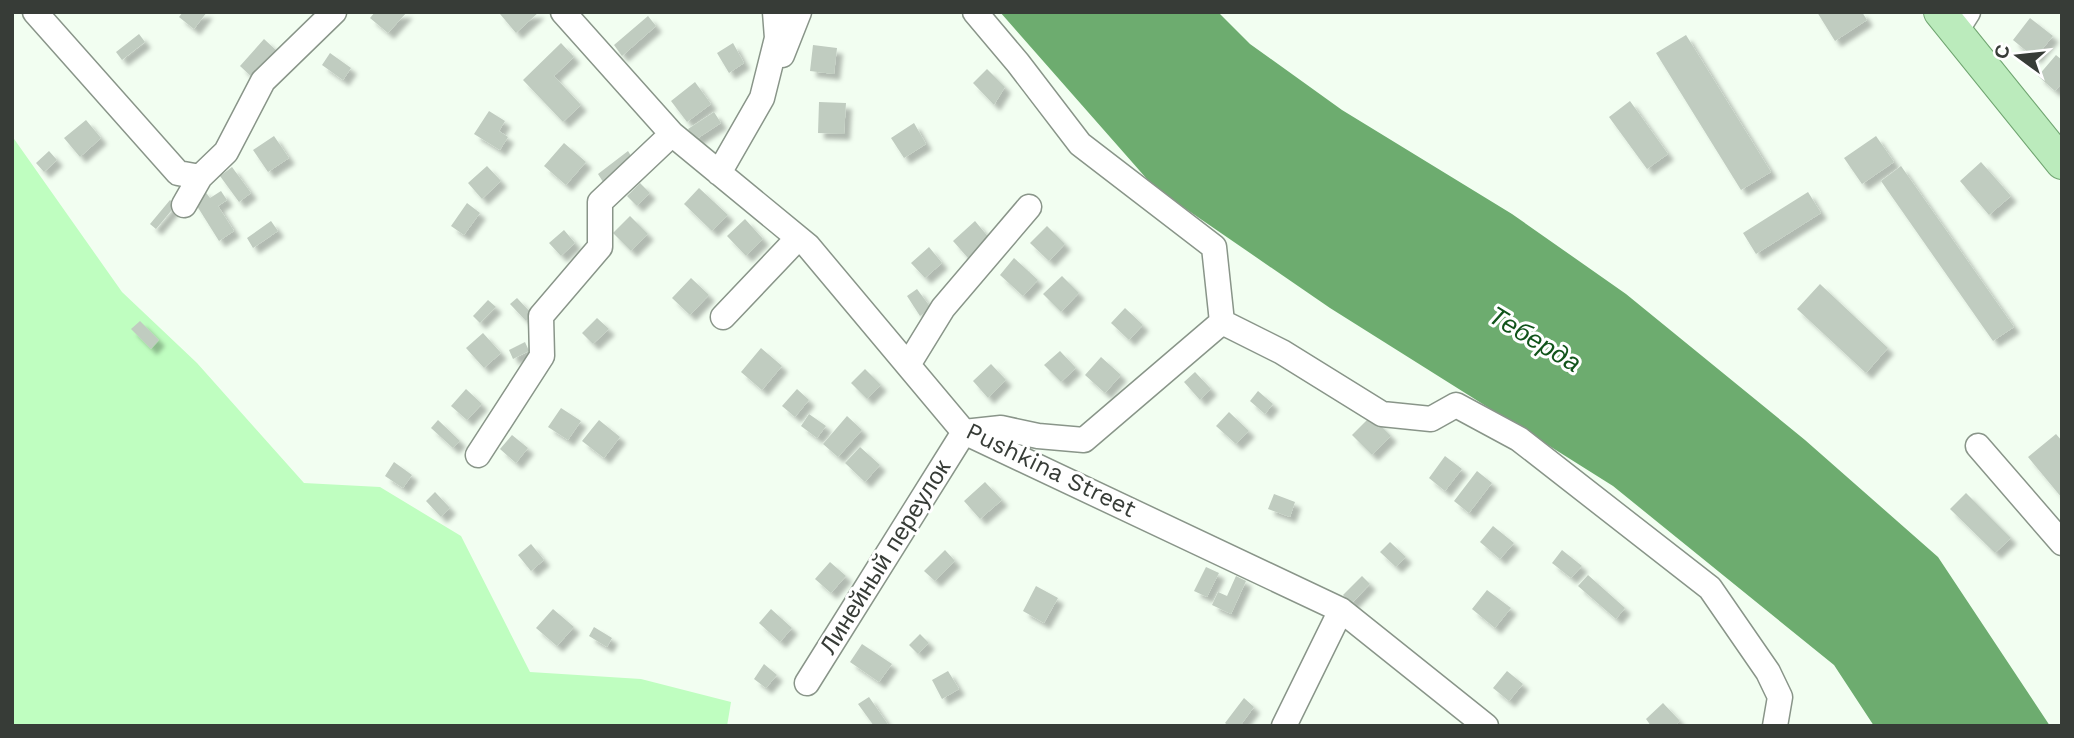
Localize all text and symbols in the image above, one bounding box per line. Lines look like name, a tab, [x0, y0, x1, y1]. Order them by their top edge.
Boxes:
north arrow	[1983, 21, 2053, 91]
text: С	[1989, 42, 2015, 61]
water label: Теберда	[1484, 300, 1586, 378]
street label: Pushkina Street	[962, 417, 1140, 523]
street label: Линейный переулок	[814, 454, 956, 659]

